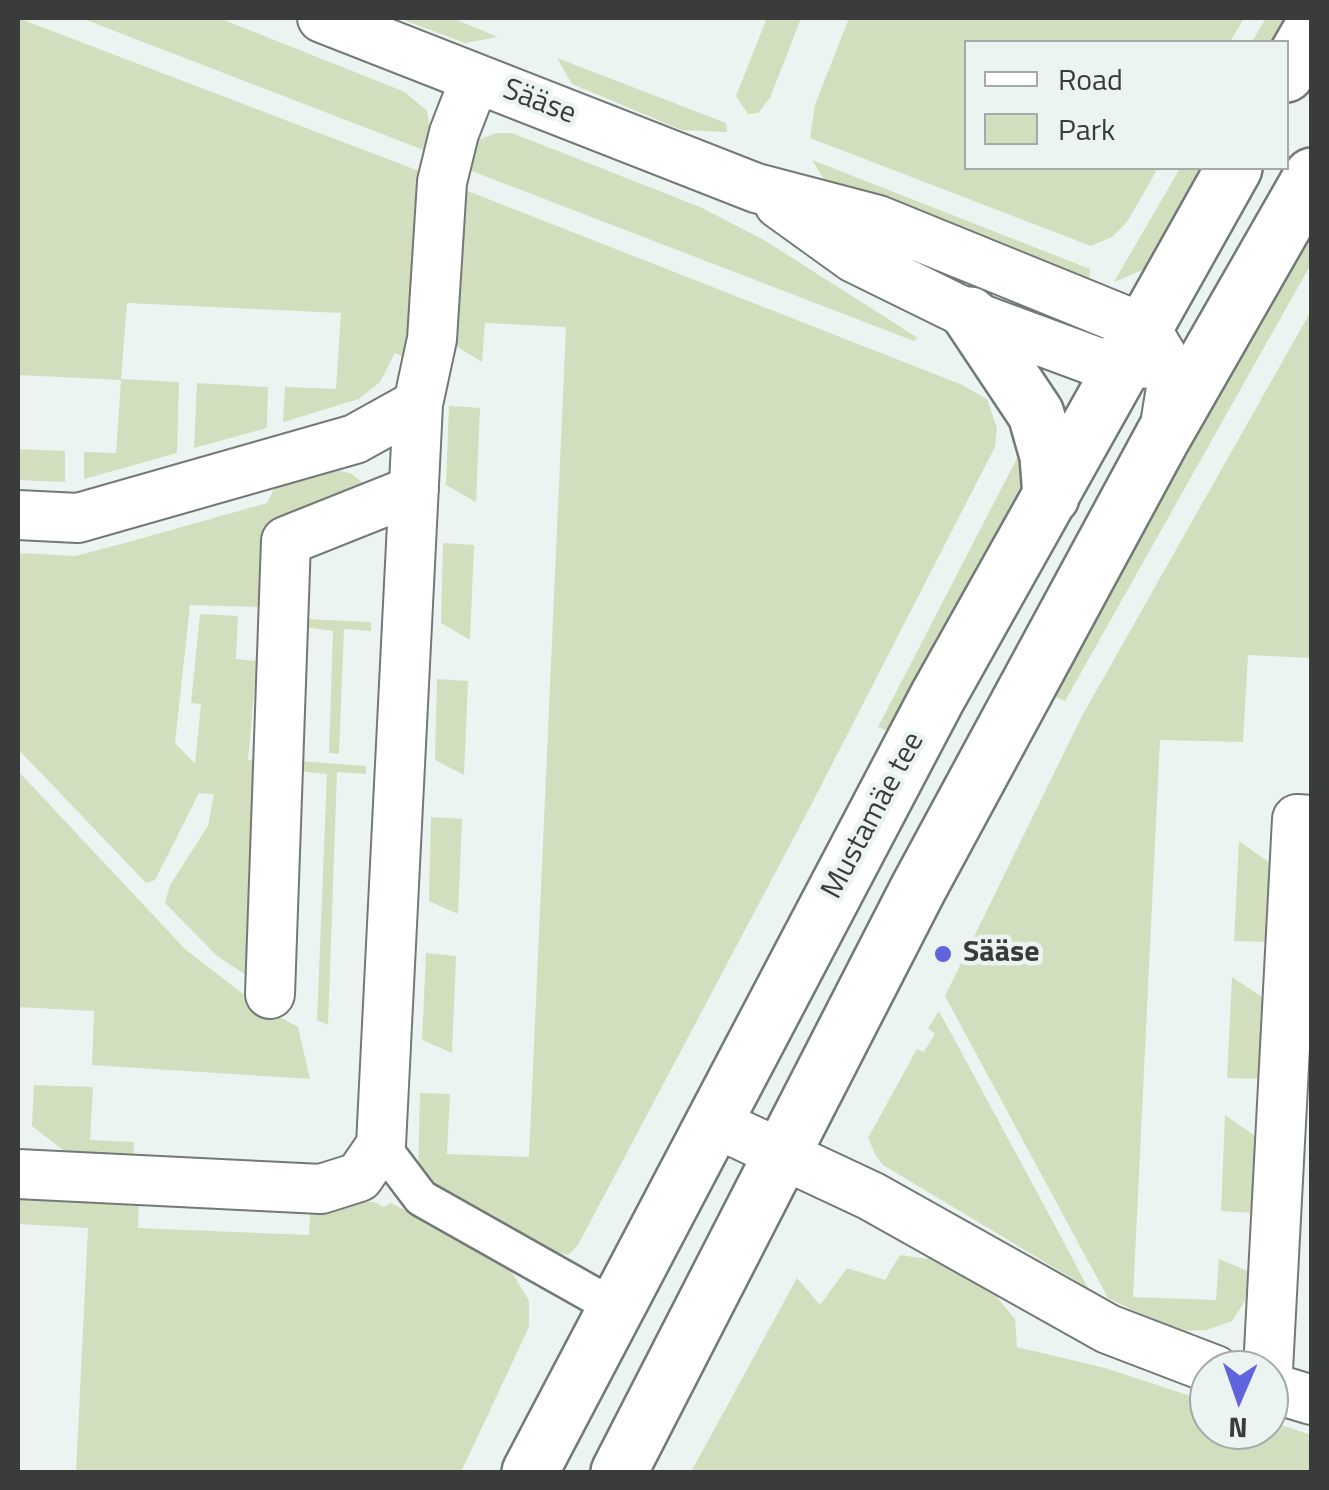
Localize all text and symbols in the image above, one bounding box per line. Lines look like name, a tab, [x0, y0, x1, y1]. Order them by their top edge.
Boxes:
legend	[964, 40, 1289, 170]
text: Road	[1058, 56, 1123, 102]
street label: Sääse	[497, 73, 581, 133]
text: Park	[1058, 106, 1115, 152]
street label: Mustamäe tee	[815, 727, 933, 905]
place label: Sääse	[963, 936, 1039, 972]
marker: Sääse	[932, 943, 954, 965]
north arrow	[1189, 1350, 1289, 1450]
text: N	[1228, 1407, 1248, 1450]

